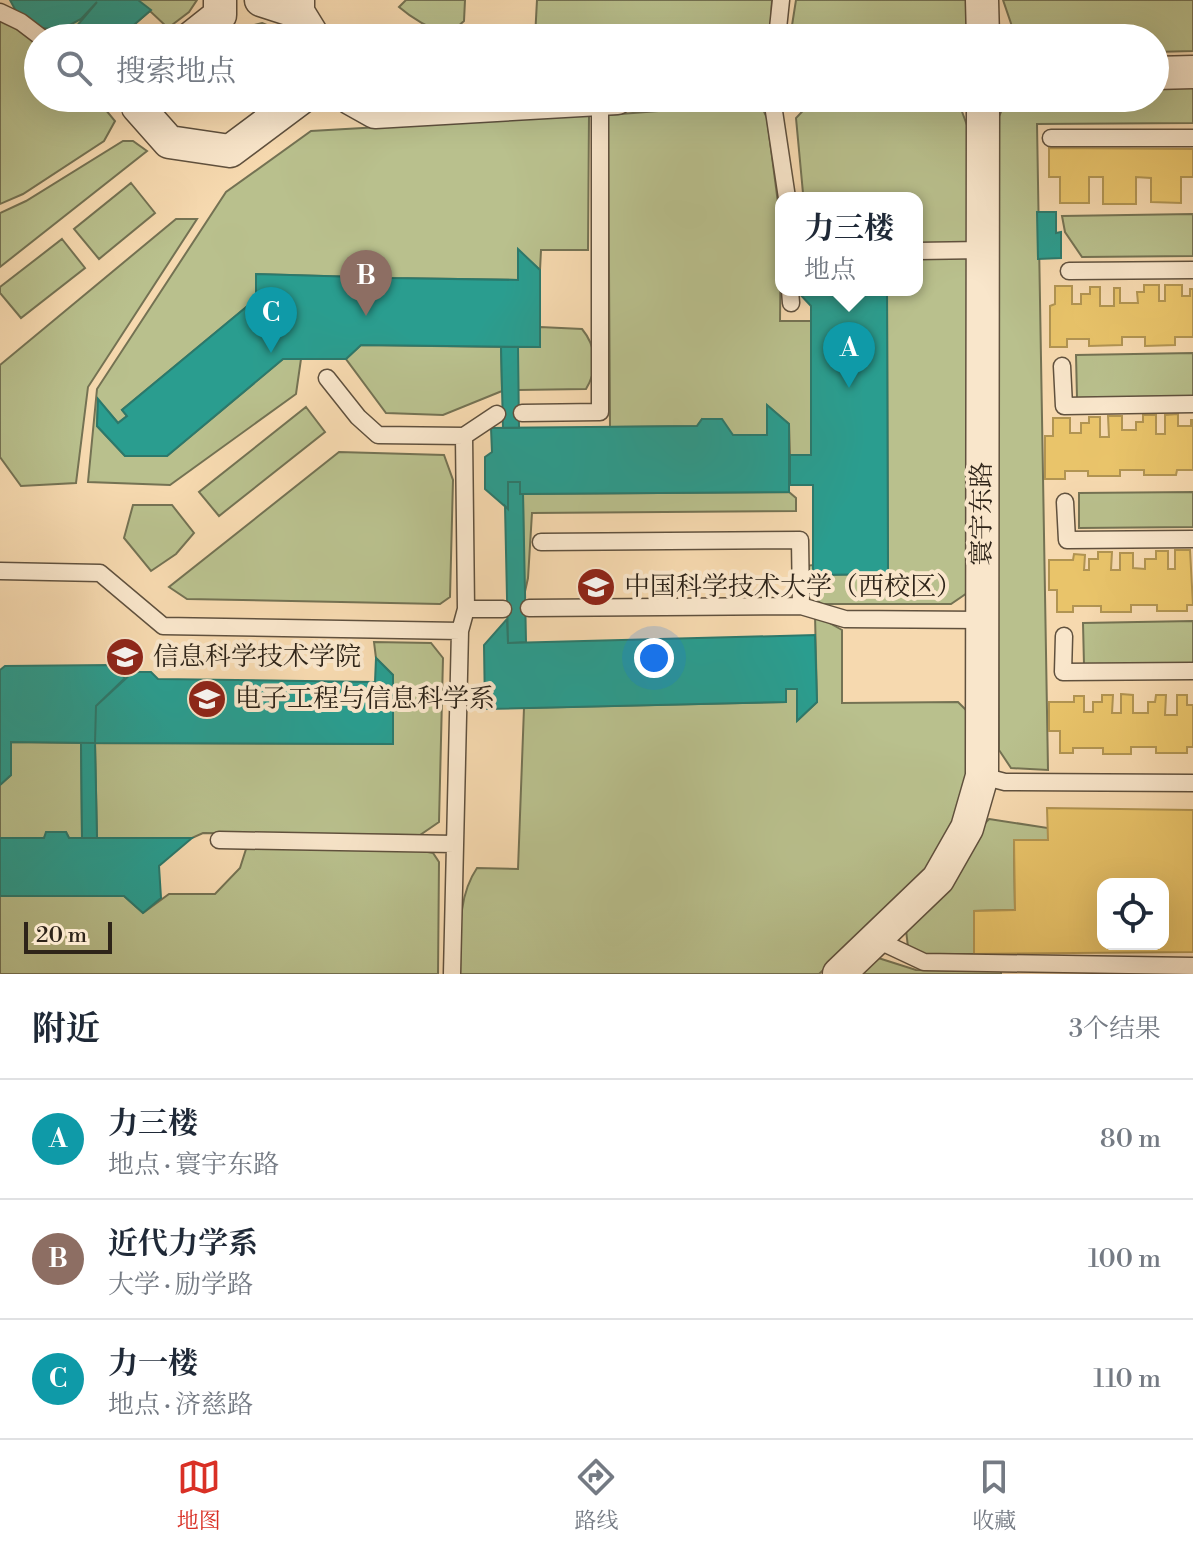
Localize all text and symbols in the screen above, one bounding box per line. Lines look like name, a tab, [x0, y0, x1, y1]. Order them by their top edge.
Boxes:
search box	[24, 24, 1169, 112]
icon: search	[52, 46, 96, 90]
text: 搜索地点	[116, 53, 236, 91]
popup	[775, 192, 923, 296]
text: 力三楼	[804, 210, 894, 248]
pin: B	[340, 250, 392, 316]
text: 地点	[804, 254, 856, 286]
pin: C	[245, 287, 297, 353]
pin: A	[823, 322, 875, 388]
street label: 寰宇东路	[966, 462, 998, 566]
school or university icon: 中国科学技术大学（西校区）	[575, 566, 617, 608]
place label: 中国科学技术大学（西校区）	[624, 571, 962, 603]
school or university icon: 信息科学技术学院	[104, 636, 146, 678]
your location	[634, 638, 674, 678]
place label: 信息科学技术学院	[153, 641, 361, 673]
school or university icon: 电子工程与信息科学系	[186, 678, 228, 720]
place label: 电子工程与信息科学系	[235, 683, 495, 715]
map controls	[1097, 878, 1169, 950]
button: locate	[1097, 878, 1169, 950]
scale bar	[24, 918, 112, 954]
text: 20 m	[36, 922, 87, 949]
text: 附近	[32, 1009, 100, 1051]
text: 3个结果	[1069, 1013, 1161, 1045]
text: 力三楼	[108, 1105, 198, 1143]
text: A	[49, 1123, 67, 1155]
text: 80 m	[1100, 1123, 1161, 1155]
text: 地点 · 寰宇东路	[108, 1149, 279, 1181]
text: 近代力学系	[108, 1225, 258, 1263]
text: B	[48, 1243, 68, 1275]
text: 100 m	[1088, 1243, 1161, 1275]
text: 大学 · 励学路	[108, 1269, 253, 1301]
text: 力一楼	[108, 1345, 198, 1383]
text: C	[49, 1363, 67, 1395]
text: 110 m	[1093, 1363, 1161, 1395]
text: 地点 · 济慈路	[108, 1389, 253, 1421]
tab: 地图	[177, 1455, 221, 1535]
tab: 路线	[574, 1455, 618, 1535]
tab: 收藏	[972, 1455, 1016, 1535]

